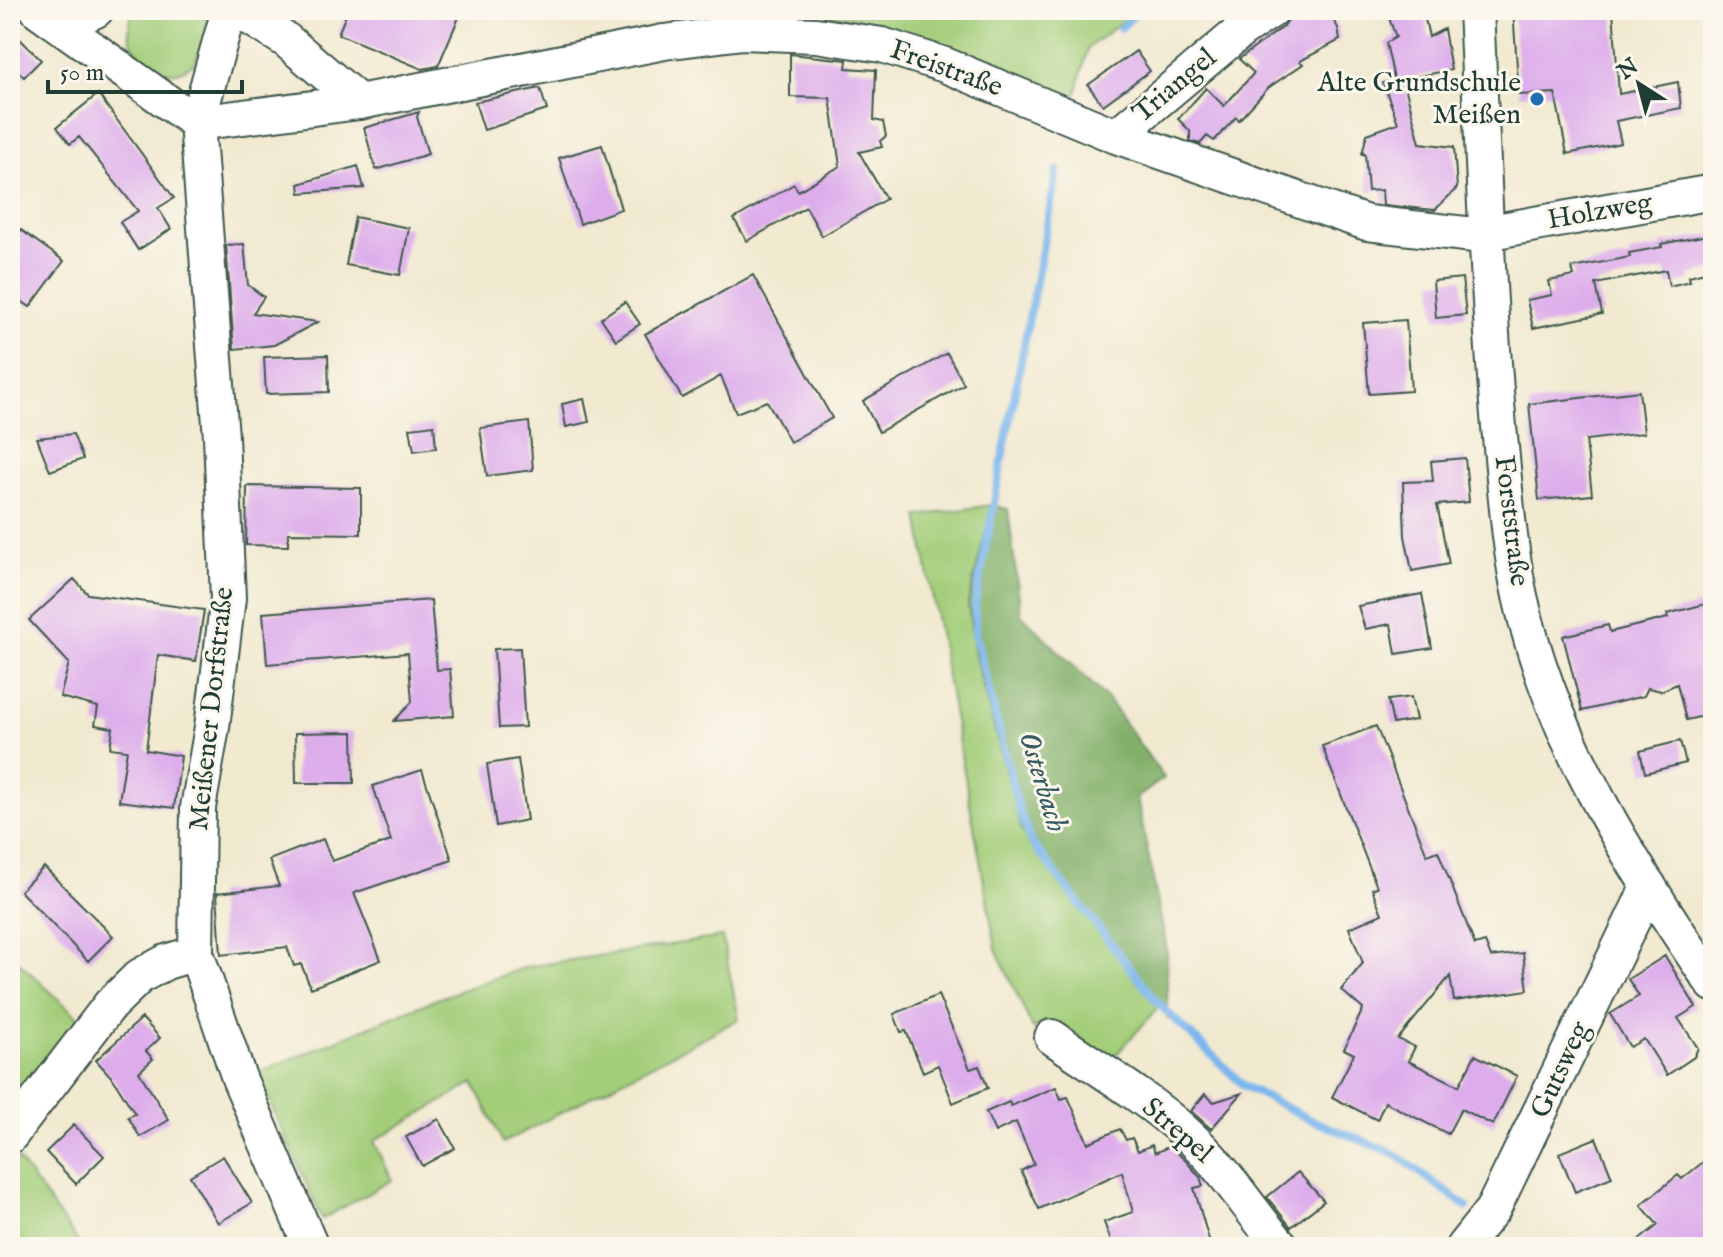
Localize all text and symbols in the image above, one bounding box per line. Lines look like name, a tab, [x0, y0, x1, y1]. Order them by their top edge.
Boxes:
street label: Freistraße	[885, 33, 1007, 106]
street label: Triangel	[1126, 41, 1224, 131]
scale bar	[48, 44, 242, 94]
north arrow	[1599, 44, 1679, 124]
text: N	[1612, 53, 1644, 87]
text: 50 m	[60, 58, 104, 89]
place label: Alte Grundschule Meißen	[1316, 66, 1521, 133]
marker: Alte Grundschule Meißen	[1528, 90, 1546, 108]
street label: Holzweg	[1545, 185, 1656, 238]
street label: Forststraße	[1486, 454, 1536, 588]
street label: Meißener Dorfstraße	[182, 585, 242, 833]
water label: Osterbach	[1009, 727, 1075, 837]
street label: Gutsweg	[1523, 1015, 1599, 1124]
street label: Strepel	[1134, 1091, 1220, 1172]

